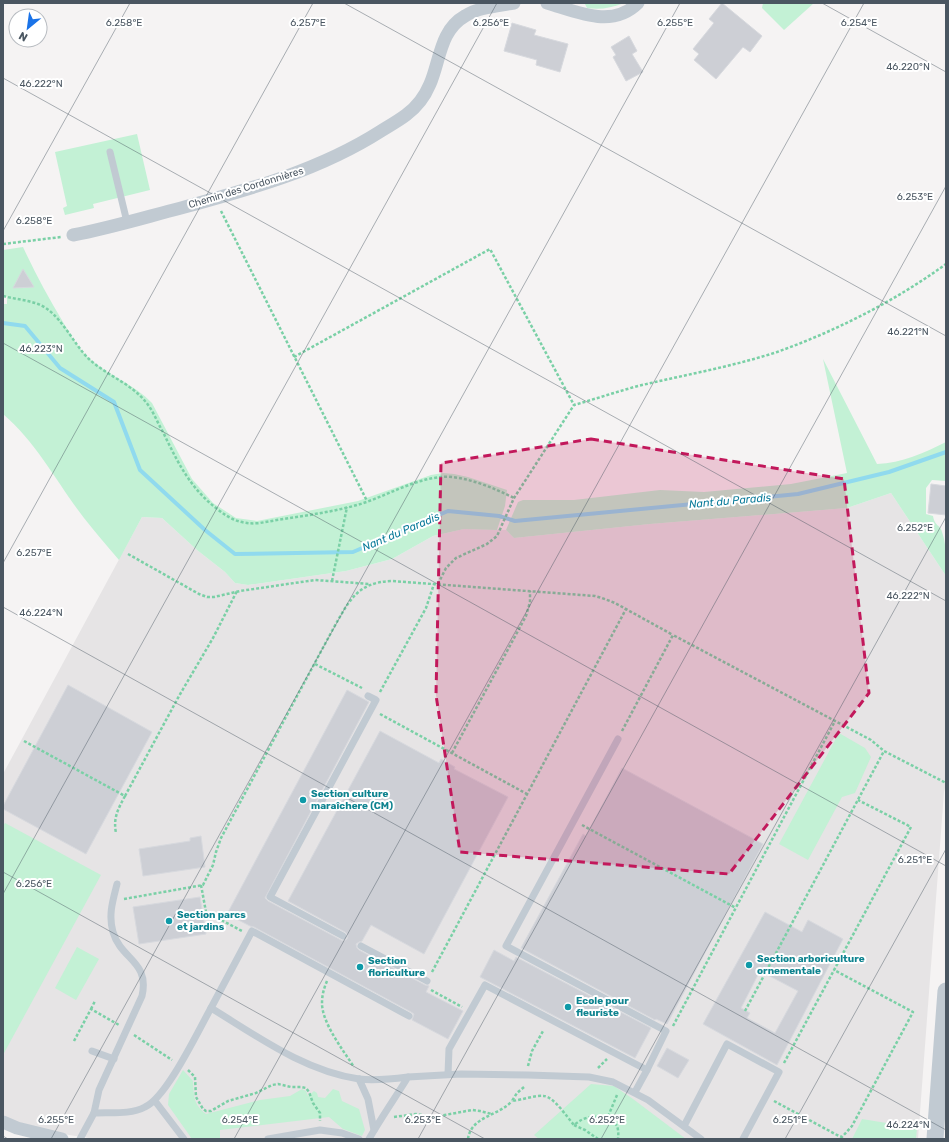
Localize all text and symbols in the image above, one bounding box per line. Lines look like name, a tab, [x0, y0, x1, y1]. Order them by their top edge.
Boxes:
north arrow	[8, 8, 48, 48]
text: 6.258°E	[106, 17, 142, 29]
text: 6.257°E	[290, 17, 326, 29]
text: 6.256°E	[473, 17, 509, 29]
text: 6.255°E	[657, 17, 693, 29]
text: 6.254°E	[841, 17, 877, 29]
text: N	[17, 29, 30, 44]
text: 46.220°N	[886, 61, 930, 73]
text: 46.222°N	[19, 78, 63, 90]
street label: Chemin des Cordonnières	[187, 165, 305, 211]
text: 6.253°E	[897, 191, 933, 203]
text: 6.258°E	[16, 215, 52, 227]
text: 46.221°N	[887, 326, 929, 338]
text: 46.223°N	[19, 343, 63, 355]
water label: Nant du Paradis	[688, 491, 772, 511]
water label: Nant du Paradis	[360, 510, 442, 554]
text: 6.252°E	[897, 522, 933, 534]
text: 6.257°E	[16, 547, 52, 559]
text: 46.222°N	[886, 590, 930, 602]
text: 46.224°N	[19, 607, 63, 619]
place label: Section culture maraîchere (CM)	[311, 788, 393, 812]
marker: Section culture maraîchere (CM)	[298, 795, 308, 805]
text: 6.251°E	[898, 854, 932, 866]
text: 6.256°E	[16, 878, 52, 890]
place label: Section parcs et jardins	[177, 909, 246, 933]
marker: Section parcs et jardins	[164, 916, 174, 926]
place label: Section arboriculture ornementale	[757, 953, 865, 977]
place label: Section floriculture	[368, 955, 425, 979]
marker: Section arboriculture ornementale	[744, 960, 754, 970]
marker: Section floriculture	[355, 962, 365, 972]
place label: Ecole pour fleuriste	[576, 995, 629, 1019]
marker: Ecole pour fleuriste	[563, 1002, 573, 1012]
text: 6.255°E	[38, 1114, 74, 1126]
text: 6.254°E	[222, 1114, 258, 1126]
text: 6.253°E	[405, 1114, 441, 1126]
text: 6.252°E	[589, 1114, 625, 1126]
text: 6.251°E	[773, 1114, 807, 1126]
text: 46.224°N	[886, 1119, 930, 1131]

